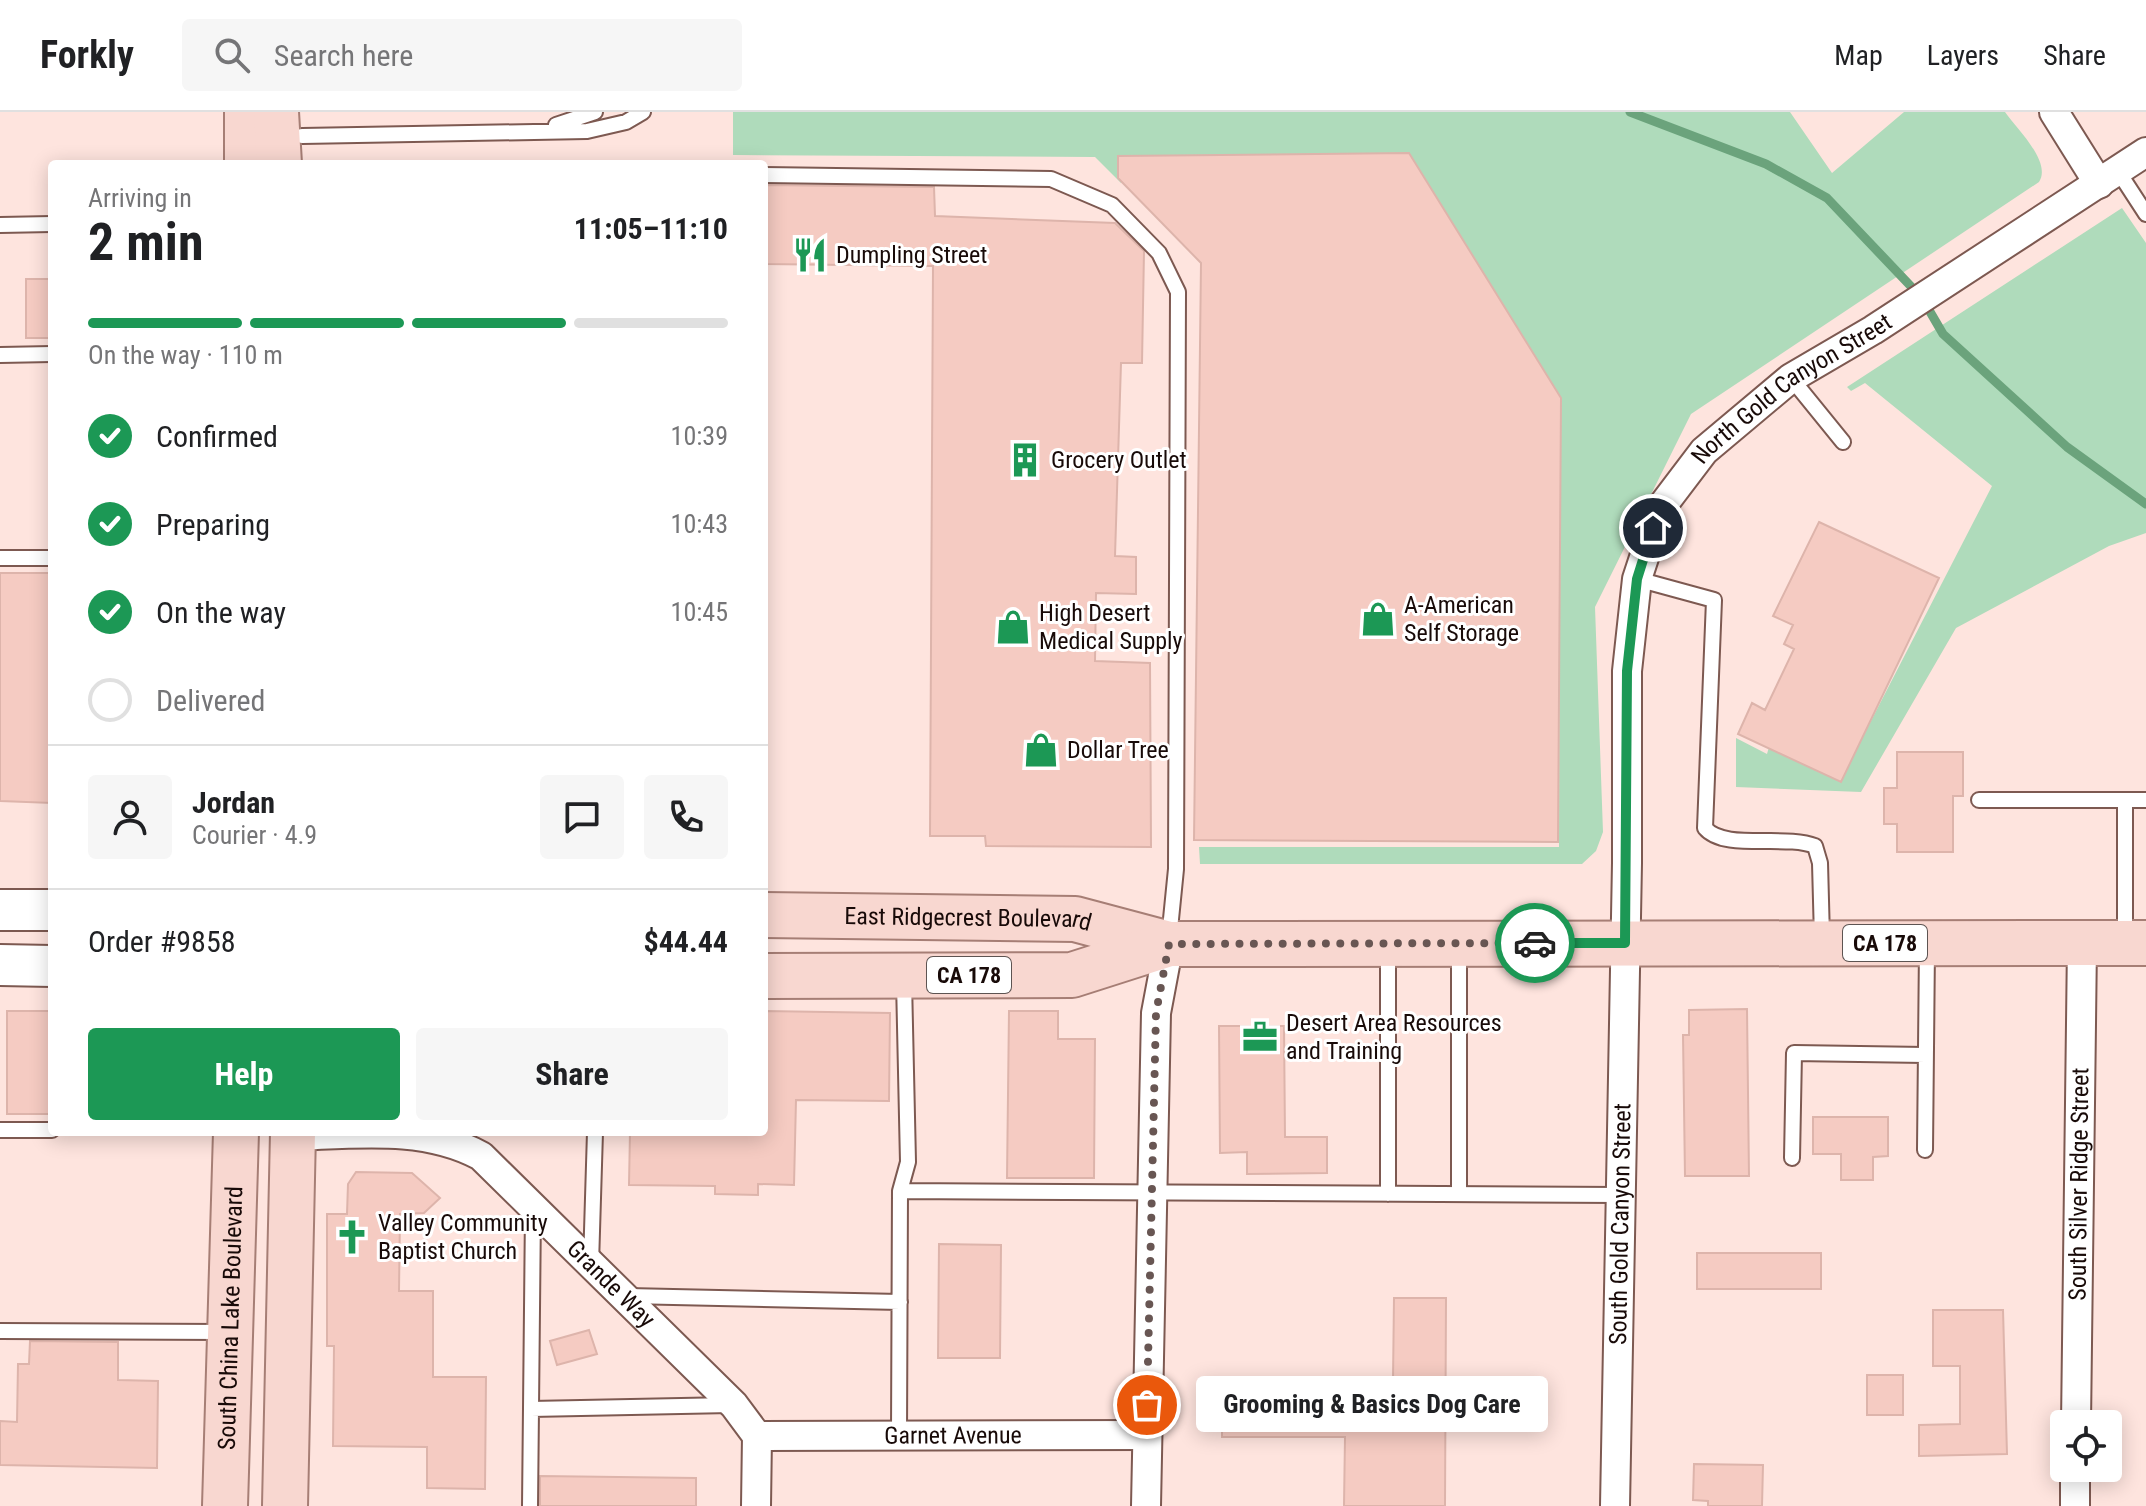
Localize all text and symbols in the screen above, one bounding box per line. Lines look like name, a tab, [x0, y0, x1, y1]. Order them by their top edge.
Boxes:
search box	[182, 19, 742, 91]
text: Forkly	[40, 33, 134, 77]
icon: search	[210, 33, 254, 77]
text: Search here	[274, 38, 413, 73]
text: Map	[1834, 39, 1883, 72]
text: Layers	[1927, 39, 1999, 72]
text: Share	[2043, 39, 2106, 72]
text: Arriving in	[88, 183, 192, 213]
text: 11:05–11:10	[574, 211, 728, 246]
text: 2 min	[88, 212, 204, 273]
restaurant icon: Dumpling Street	[791, 236, 829, 274]
place label: Dumpling Street	[836, 241, 987, 269]
street label: North Gold Canyon Street	[1685, 308, 1897, 469]
text: On the way · 110 m	[88, 340, 283, 370]
icon: check	[88, 414, 132, 458]
text: Confirmed	[156, 419, 278, 454]
text: 10:39	[671, 421, 728, 451]
building icon: Grocery Outlet	[1006, 441, 1044, 479]
place label: Grocery Outlet	[1051, 446, 1187, 474]
pin	[1619, 494, 1687, 562]
icon: check	[88, 502, 132, 546]
icon: home	[1631, 506, 1675, 550]
text: Preparing	[156, 507, 270, 542]
text: 10:43	[671, 509, 728, 539]
icon: check	[88, 590, 132, 634]
place label: A-American Self Storage	[1404, 591, 1519, 647]
text: On the way	[156, 595, 286, 630]
text: 10:45	[671, 597, 728, 627]
place label: High Desert Medical Supply	[1039, 599, 1183, 655]
shop icon: A-American Self Storage	[1359, 600, 1397, 638]
shop icon: High Desert Medical Supply	[994, 608, 1032, 646]
text: Delivered	[156, 683, 265, 718]
shop icon: Dollar Tree	[1022, 731, 1060, 769]
place label: Dollar Tree	[1067, 736, 1169, 764]
button: person	[88, 775, 172, 859]
button: chat	[540, 775, 624, 859]
button: phone	[644, 775, 728, 859]
text: Jordan	[192, 785, 275, 820]
text: Courier · 4.9	[192, 820, 317, 850]
street label: East Ridgecrest Boulevard	[844, 902, 1095, 937]
courier	[1495, 903, 1575, 983]
icon: car	[1513, 921, 1557, 965]
text: Order #9858	[88, 924, 236, 959]
text: $44.44	[643, 924, 728, 959]
road number: CA 178	[1843, 925, 1927, 961]
road number: CA 178	[927, 957, 1011, 993]
place label: Desert Area Resources and Training	[1286, 1009, 1502, 1065]
office icon: Desert Area Resources and Training	[1241, 1018, 1279, 1056]
button: Help	[88, 1028, 400, 1120]
button: Share	[416, 1028, 728, 1120]
street label: South Silver Ridge Street	[2064, 1067, 2094, 1301]
street label: South Gold Canyon Street	[1604, 1103, 1637, 1345]
street label: South China Lake Boulevard	[213, 1186, 248, 1450]
place label: Valley Community Baptist Church	[378, 1209, 548, 1265]
church icon: Valley Community Baptist Church	[333, 1218, 371, 1256]
street label: Grande Way	[561, 1235, 661, 1333]
pin	[1113, 1371, 1181, 1439]
callout: Grooming & Basics Dog Care	[1195, 1377, 1547, 1433]
icon: bag	[1125, 1383, 1169, 1427]
text: Grooming & Basics Dog Care	[1223, 1389, 1521, 1419]
map controls	[2050, 1410, 2122, 1482]
button: locate	[2050, 1410, 2122, 1482]
street label: Garnet Avenue	[884, 1421, 1022, 1450]

